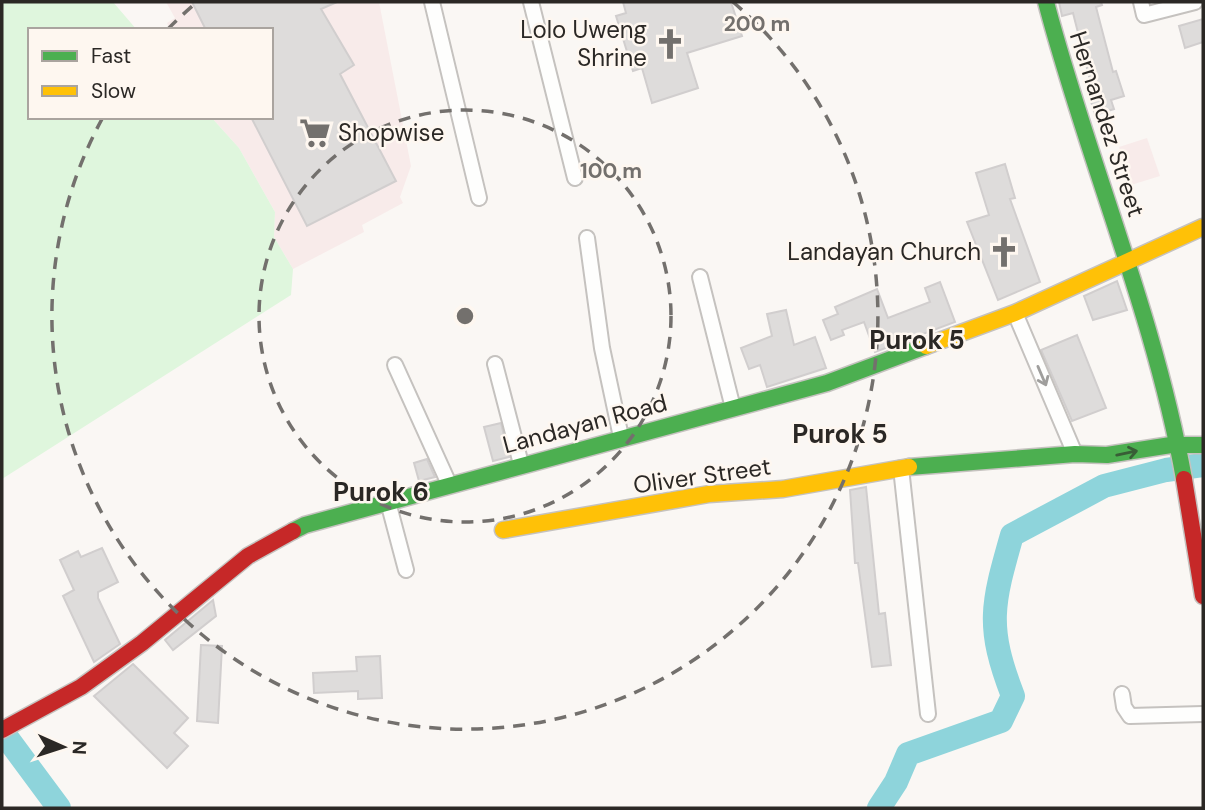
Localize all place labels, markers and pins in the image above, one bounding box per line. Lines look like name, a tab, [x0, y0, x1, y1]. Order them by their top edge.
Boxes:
place label: Lolo Uweng Shrine	[520, 14, 647, 73]
church icon: Lolo Uweng Shrine	[653, 27, 687, 61]
supermarket icon: Shopwise	[298, 116, 332, 150]
place label: Shopwise	[338, 117, 444, 148]
church icon: Landayan Church	[987, 235, 1021, 269]
place label: Landayan Church	[787, 236, 981, 267]
centre of rings	[453, 304, 477, 328]

